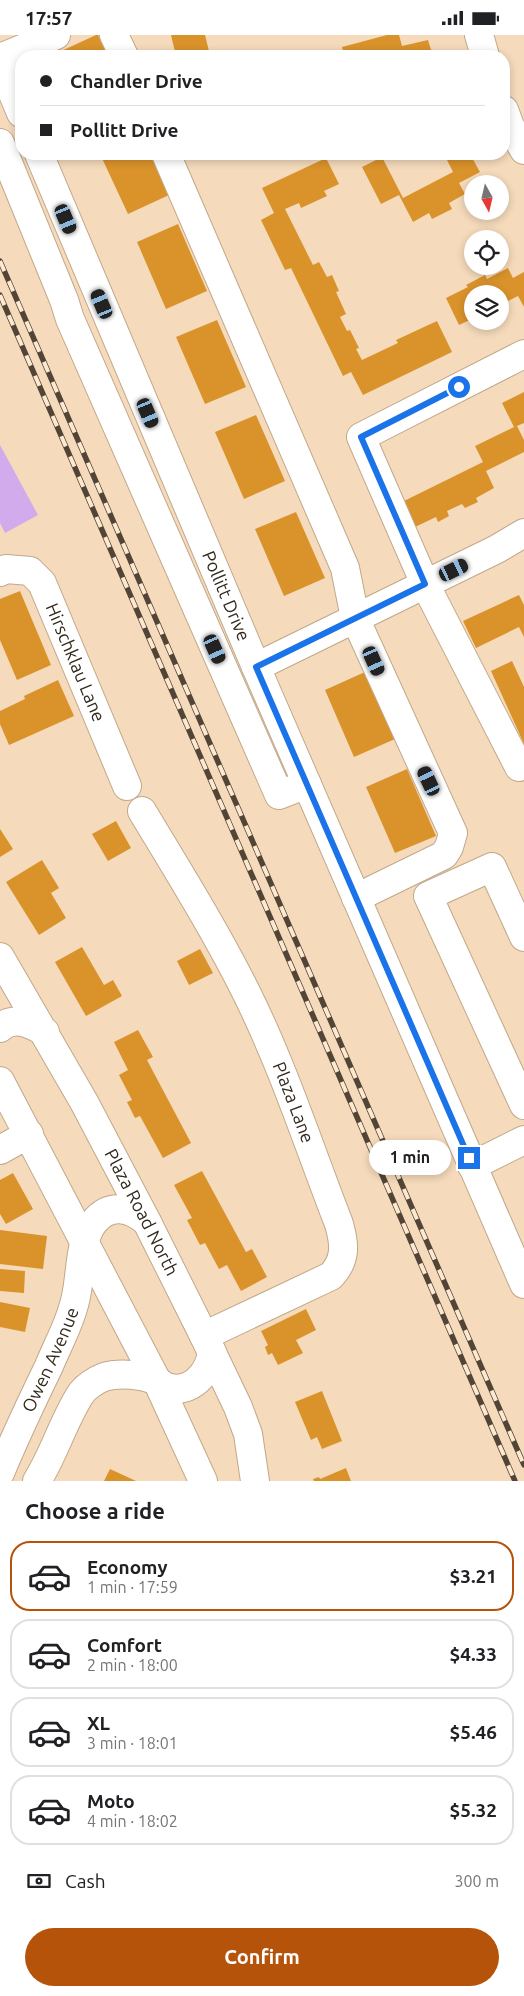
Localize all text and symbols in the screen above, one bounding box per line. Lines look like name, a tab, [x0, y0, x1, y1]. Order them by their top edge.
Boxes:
text: 17:57	[25, 7, 73, 29]
text: Chandler Drive	[70, 70, 203, 92]
text: Pollitt Drive	[70, 119, 178, 141]
north arrow	[464, 175, 509, 220]
map controls	[464, 175, 509, 330]
car	[53, 202, 78, 236]
button: locate	[464, 230, 509, 275]
button: layers	[464, 285, 509, 330]
car	[89, 287, 114, 321]
route start	[448, 376, 470, 398]
car	[135, 396, 160, 430]
street label: Pollitt Drive	[199, 548, 255, 644]
car	[437, 557, 470, 583]
street label: Hirschklau Lane	[43, 600, 110, 724]
car	[202, 632, 227, 666]
car	[361, 644, 386, 678]
car	[415, 764, 442, 798]
street label: Plaza Lane	[269, 1059, 319, 1145]
callout: 1 min	[369, 1141, 452, 1175]
street label: Plaza Road North	[101, 1145, 183, 1279]
route end	[458, 1147, 480, 1169]
text: 1 min	[390, 1148, 430, 1166]
street label: Owen Avenue	[17, 1305, 82, 1415]
text: Choose a ride	[25, 1498, 165, 1523]
icon: car	[27, 1554, 72, 1599]
text: Economy	[87, 1556, 168, 1578]
text: $3.21	[449, 1565, 497, 1587]
text: 1 min · 17:59	[87, 1578, 178, 1596]
icon: car	[27, 1632, 72, 1677]
text: Comfort	[87, 1634, 162, 1656]
text: $4.33	[449, 1643, 497, 1665]
text: 2 min · 18:00	[87, 1656, 178, 1674]
icon: car	[27, 1710, 72, 1755]
text: XL	[87, 1712, 110, 1734]
text: $5.46	[449, 1721, 497, 1743]
text: 3 min · 18:01	[87, 1734, 178, 1752]
icon: car	[27, 1788, 72, 1833]
text: Moto	[87, 1790, 135, 1812]
text: $5.32	[449, 1799, 497, 1821]
text: 4 min · 18:02	[87, 1812, 178, 1830]
icon: cash	[25, 1867, 53, 1895]
text: Cash	[65, 1870, 106, 1892]
text: 300 m	[454, 1872, 499, 1890]
button: Confirm	[25, 1928, 499, 1986]

